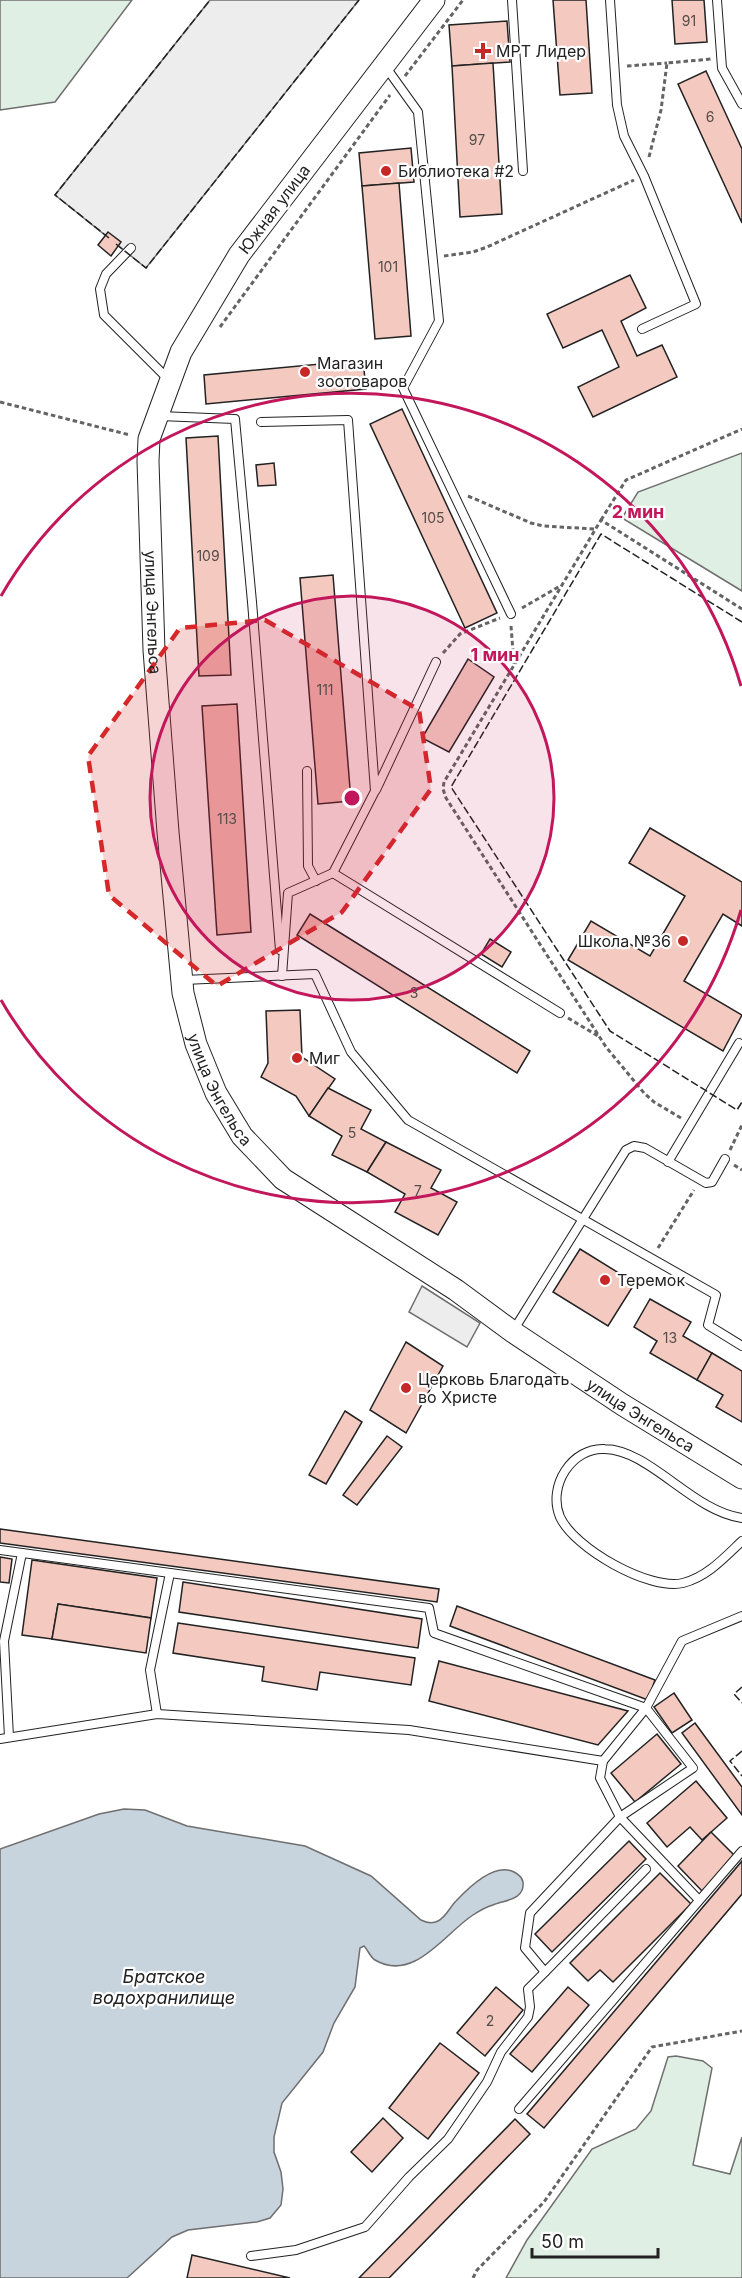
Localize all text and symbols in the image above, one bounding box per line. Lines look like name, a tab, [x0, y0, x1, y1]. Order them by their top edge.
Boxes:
house number: 91	[682, 12, 696, 29]
place label: МРТ Лидер	[496, 41, 586, 61]
marker: МРТ Лидер	[474, 42, 492, 60]
house number: 6	[706, 108, 714, 125]
house number: 97	[469, 131, 485, 148]
street label: Южная улица	[234, 160, 314, 258]
place label: Библиотека #2	[398, 161, 514, 181]
marker: Библиотека #2	[379, 164, 393, 178]
house number: 101	[378, 258, 398, 275]
place label: Магазин зоотоваров	[317, 353, 407, 391]
marker: Магазин зоотоваров	[298, 365, 312, 379]
text: 2 мин	[612, 501, 664, 522]
house number: 105	[421, 509, 445, 526]
house number: 109	[196, 547, 220, 564]
street label: улица Энгельса	[141, 550, 166, 675]
text: 1 мин	[470, 644, 520, 665]
house number: 111	[316, 681, 334, 698]
centre of rings	[342, 788, 362, 808]
house number: 113	[217, 810, 237, 827]
place label: Школа №36	[578, 931, 671, 951]
marker: Школа №36	[676, 934, 690, 948]
house number: 3	[410, 984, 418, 1001]
street label: улица Энгельса	[184, 1031, 256, 1150]
place label: Миг	[309, 1048, 340, 1068]
marker: Миг	[290, 1051, 304, 1065]
house number: 5	[348, 1124, 356, 1141]
house number: 7	[414, 1182, 422, 1199]
place label: Теремок	[617, 1270, 685, 1290]
marker: Теремок	[598, 1273, 612, 1287]
house number: 13	[663, 1329, 677, 1346]
place label: Церковь Благодать во Христе	[418, 1369, 570, 1407]
street label: улица Энгельса	[583, 1374, 698, 1456]
marker: Церковь Благодать во Христе	[399, 1381, 413, 1395]
water label: Братское водохранилище	[93, 1966, 235, 2008]
house number: 2	[486, 2012, 494, 2029]
scale bar	[532, 2221, 658, 2259]
text: 50 m	[541, 2231, 584, 2252]

